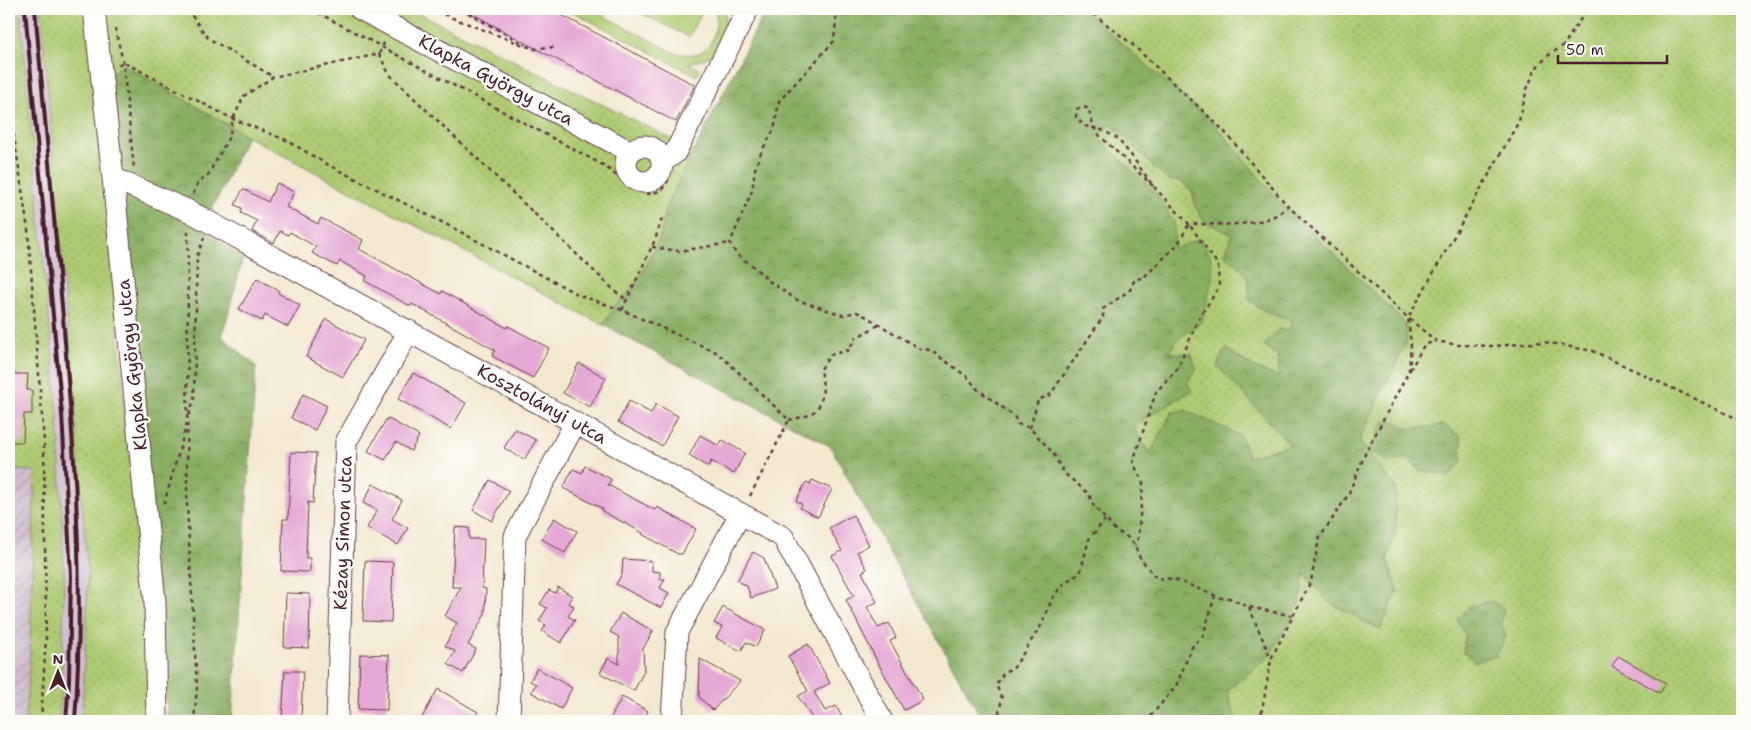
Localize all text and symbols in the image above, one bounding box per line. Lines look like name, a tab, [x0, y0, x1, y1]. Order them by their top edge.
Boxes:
street label: Klapka György utca	[414, 29, 578, 131]
scale bar	[1558, 32, 1667, 64]
text: 50 m	[1566, 40, 1604, 60]
street label: Klapka György utca	[111, 278, 153, 452]
street label: Kosztolányi utca	[473, 358, 611, 450]
street label: Kézay Simon utca	[328, 455, 358, 611]
north arrow	[32, 648, 82, 698]
text: N	[52, 650, 64, 668]

